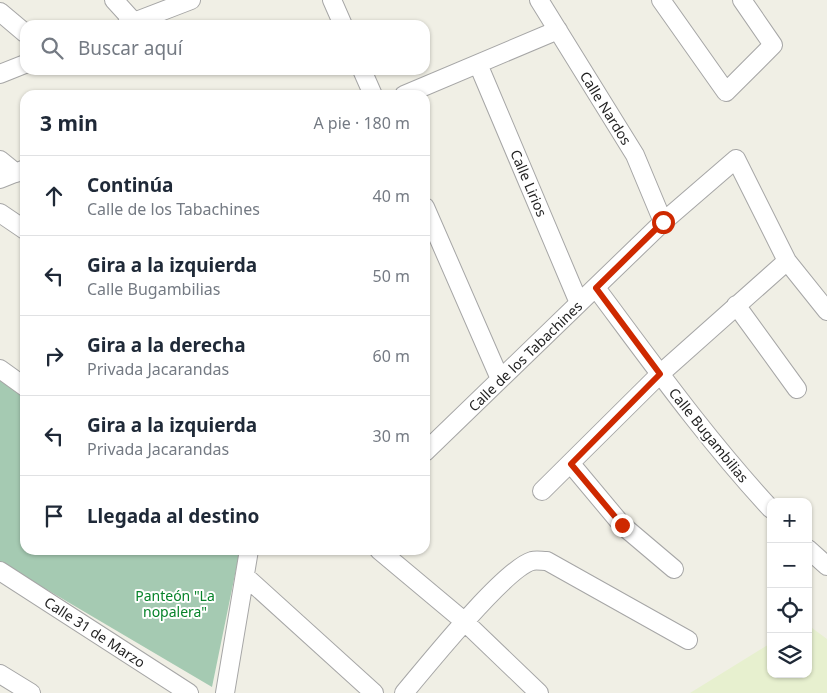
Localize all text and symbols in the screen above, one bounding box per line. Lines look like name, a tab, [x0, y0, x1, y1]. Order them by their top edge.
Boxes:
search box	[20, 20, 430, 75]
icon: search	[38, 34, 66, 62]
text: Buscar aquí	[78, 35, 183, 61]
street label: Calle Nardos	[576, 68, 636, 149]
text: 3 min	[40, 109, 98, 137]
text: A pie · 180 m	[313, 112, 410, 134]
street label: Calle Lirios	[506, 147, 552, 220]
text: Continúa	[87, 172, 173, 198]
icon: ahead	[40, 182, 68, 210]
text: 40 m	[373, 185, 410, 207]
text: Calle de los Tabachines	[87, 198, 260, 220]
route start	[652, 211, 675, 234]
text: Gira a la izquierda	[87, 252, 257, 278]
icon: left	[40, 262, 68, 290]
text: 50 m	[373, 265, 410, 287]
text: Calle Bugambilias	[87, 278, 220, 300]
street label: Calle de los Tabachines	[464, 296, 586, 415]
text: Gira a la derecha	[87, 332, 246, 358]
icon: right	[40, 342, 68, 370]
text: 60 m	[373, 345, 410, 367]
text: Privada Jacarandas	[87, 358, 229, 380]
street label: Calle Bugambilias	[665, 384, 753, 487]
text: Gira a la izquierda	[87, 412, 257, 438]
icon: left	[40, 422, 68, 450]
text: 30 m	[373, 425, 410, 447]
text: Privada Jacarandas	[87, 438, 229, 460]
map controls	[767, 498, 812, 678]
button: +	[767, 498, 812, 543]
icon: arrive	[40, 502, 68, 530]
text: Llegada al destino	[87, 503, 259, 529]
route end	[611, 514, 634, 537]
button: −	[767, 543, 812, 588]
park label: Panteón "La nopalera"	[135, 586, 215, 621]
button: locate	[767, 588, 812, 633]
street label: Calle 31 de Marzo	[41, 592, 149, 672]
button: layers	[767, 633, 812, 678]

